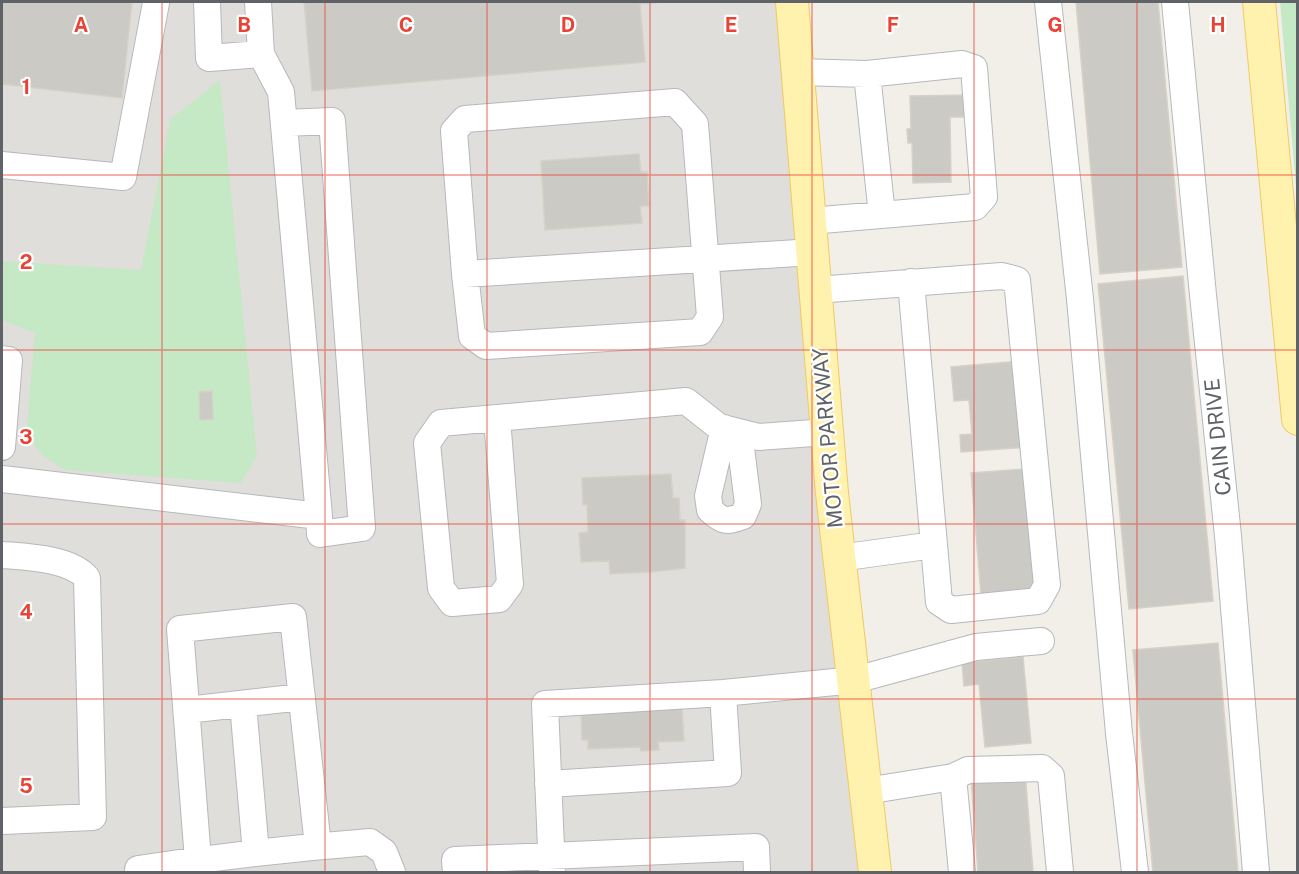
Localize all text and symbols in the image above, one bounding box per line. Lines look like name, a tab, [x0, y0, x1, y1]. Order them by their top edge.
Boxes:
text: A	[74, 13, 88, 37]
text: B	[237, 13, 251, 37]
text: C	[399, 13, 413, 37]
text: D	[561, 13, 575, 37]
text: E	[725, 13, 737, 37]
text: F	[887, 13, 899, 37]
text: G	[1047, 13, 1063, 37]
text: H	[1210, 13, 1226, 37]
text: 1	[22, 75, 30, 99]
text: 2	[20, 250, 32, 274]
street label: MOTOR PARKWAY	[807, 347, 848, 529]
street label: CAIN DRIVE	[1199, 377, 1236, 497]
text: 3	[19, 425, 33, 449]
text: 4	[19, 600, 33, 624]
text: 5	[19, 774, 33, 798]

